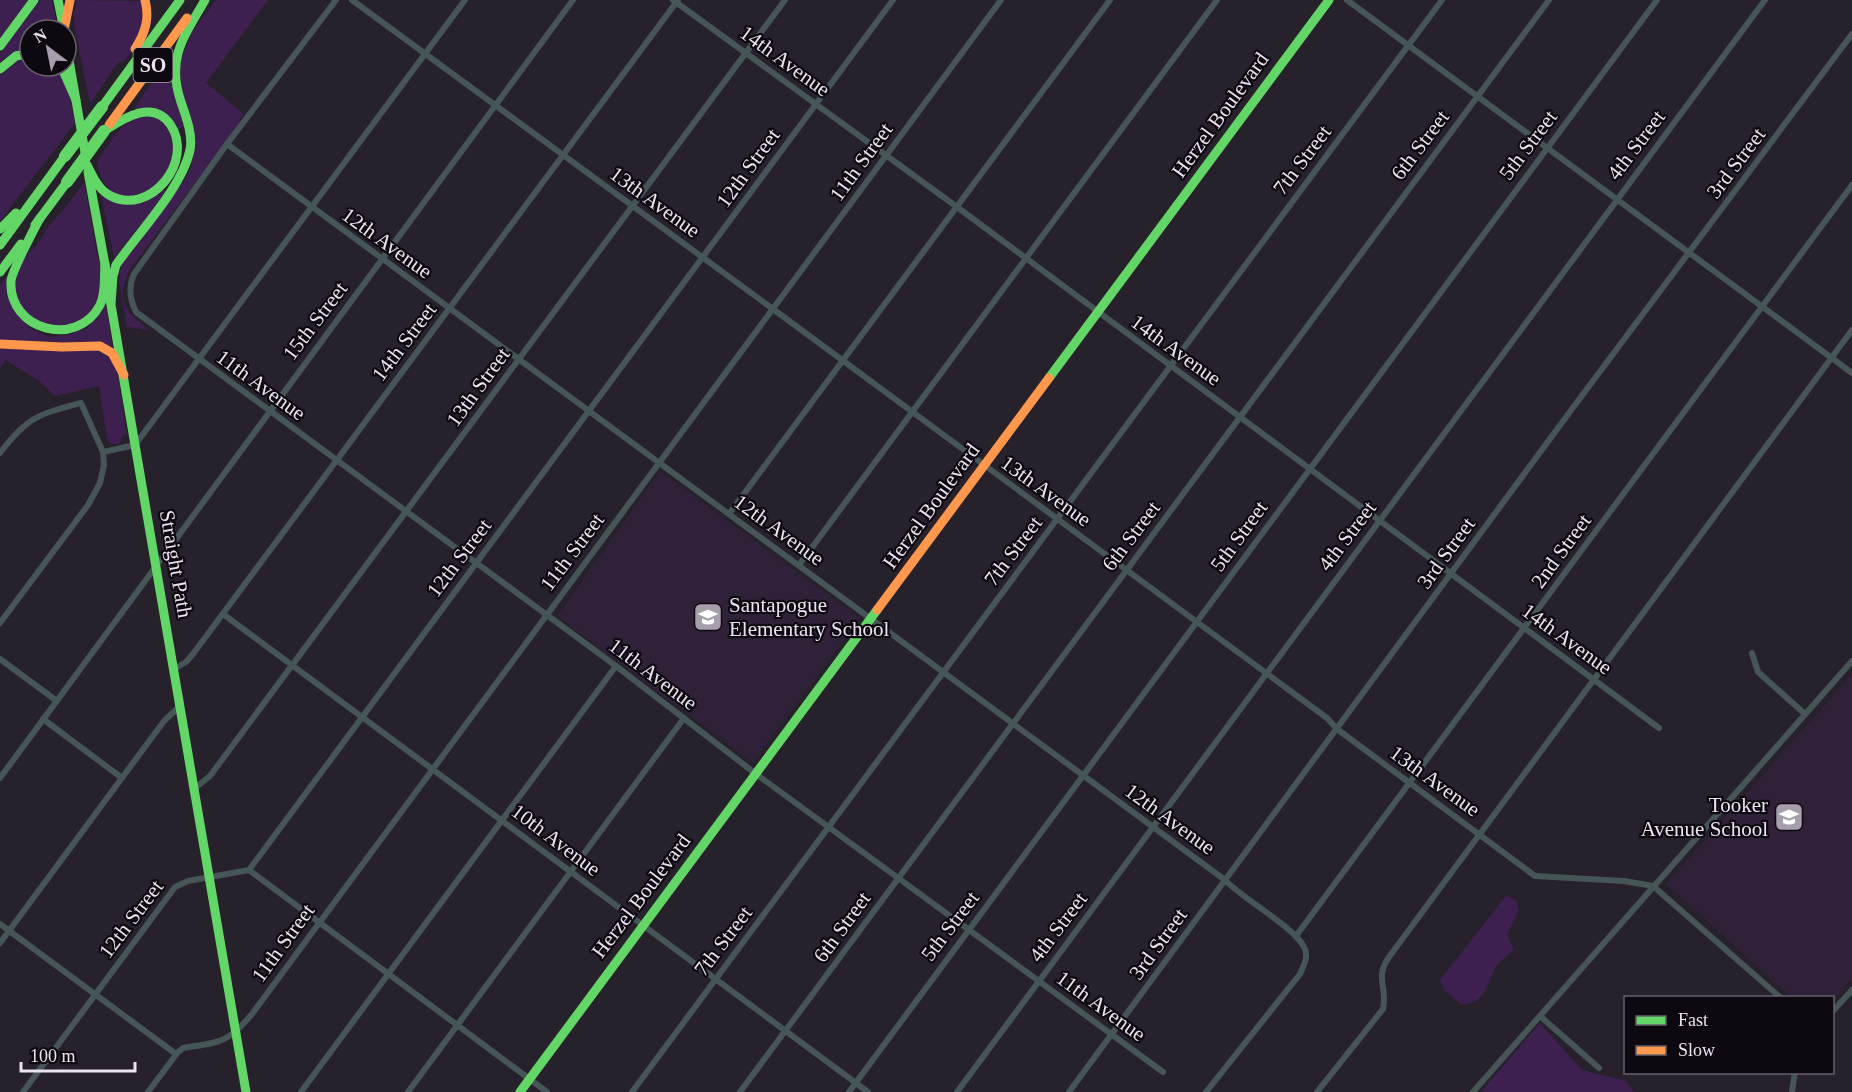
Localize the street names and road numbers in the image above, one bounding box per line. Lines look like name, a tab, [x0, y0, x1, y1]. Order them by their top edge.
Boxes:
street label: 14th Avenue	[735, 20, 835, 102]
street label: Herzel Boulevard	[1167, 47, 1274, 182]
road number: SO	[134, 48, 172, 82]
street label: 6th Street	[1386, 105, 1454, 185]
street label: 5th Street	[1494, 105, 1562, 185]
street label: 4th Street	[1602, 105, 1670, 185]
street label: 11th Street	[825, 118, 897, 206]
street label: 7th Street	[1268, 120, 1336, 200]
street label: 3rd Street	[1702, 123, 1770, 203]
street label: 12th Street	[711, 124, 785, 212]
street label: 13th Avenue	[605, 161, 705, 243]
street label: 12th Avenue	[337, 202, 437, 284]
street label: 15th Street	[278, 277, 352, 365]
street label: 14th Street	[367, 298, 441, 386]
street label: 14th Avenue	[1126, 309, 1226, 391]
street label: 13th Street	[441, 343, 515, 431]
street label: 11th Avenue	[212, 345, 310, 425]
street label: Herzel Boulevard	[878, 438, 985, 573]
street label: 13th Avenue	[996, 450, 1096, 532]
street label: 12th Avenue	[729, 489, 829, 571]
street label: 6th Street	[1097, 496, 1165, 576]
street label: 5th Street	[1205, 496, 1273, 576]
street label: 4th Street	[1313, 496, 1381, 576]
street label: Straight Path	[155, 508, 197, 620]
street label: 11th Street	[535, 508, 609, 595]
street label: 2nd Street	[1526, 509, 1596, 593]
street label: 7th Street	[979, 511, 1047, 591]
street label: 3rd Street	[1412, 513, 1480, 593]
street label: 12th Street	[422, 514, 496, 602]
street label: 14th Avenue	[1517, 598, 1617, 680]
street label: 11th Avenue	[604, 633, 702, 715]
street label: 13th Avenue	[1385, 740, 1485, 822]
street label: 12th Avenue	[1120, 778, 1220, 860]
street label: 10th Avenue	[507, 799, 605, 881]
street label: Herzel Boulevard	[587, 829, 696, 963]
street label: 12th Street	[94, 875, 168, 963]
street label: 5th Street	[916, 886, 984, 966]
street label: 6th Street	[808, 887, 876, 967]
street label: 4th Street	[1024, 887, 1092, 967]
street label: 11th Street	[247, 899, 319, 987]
street label: 7th Street	[689, 901, 757, 981]
street label: 3rd Street	[1124, 904, 1192, 984]
street label: 11th Avenue	[1052, 966, 1150, 1046]

